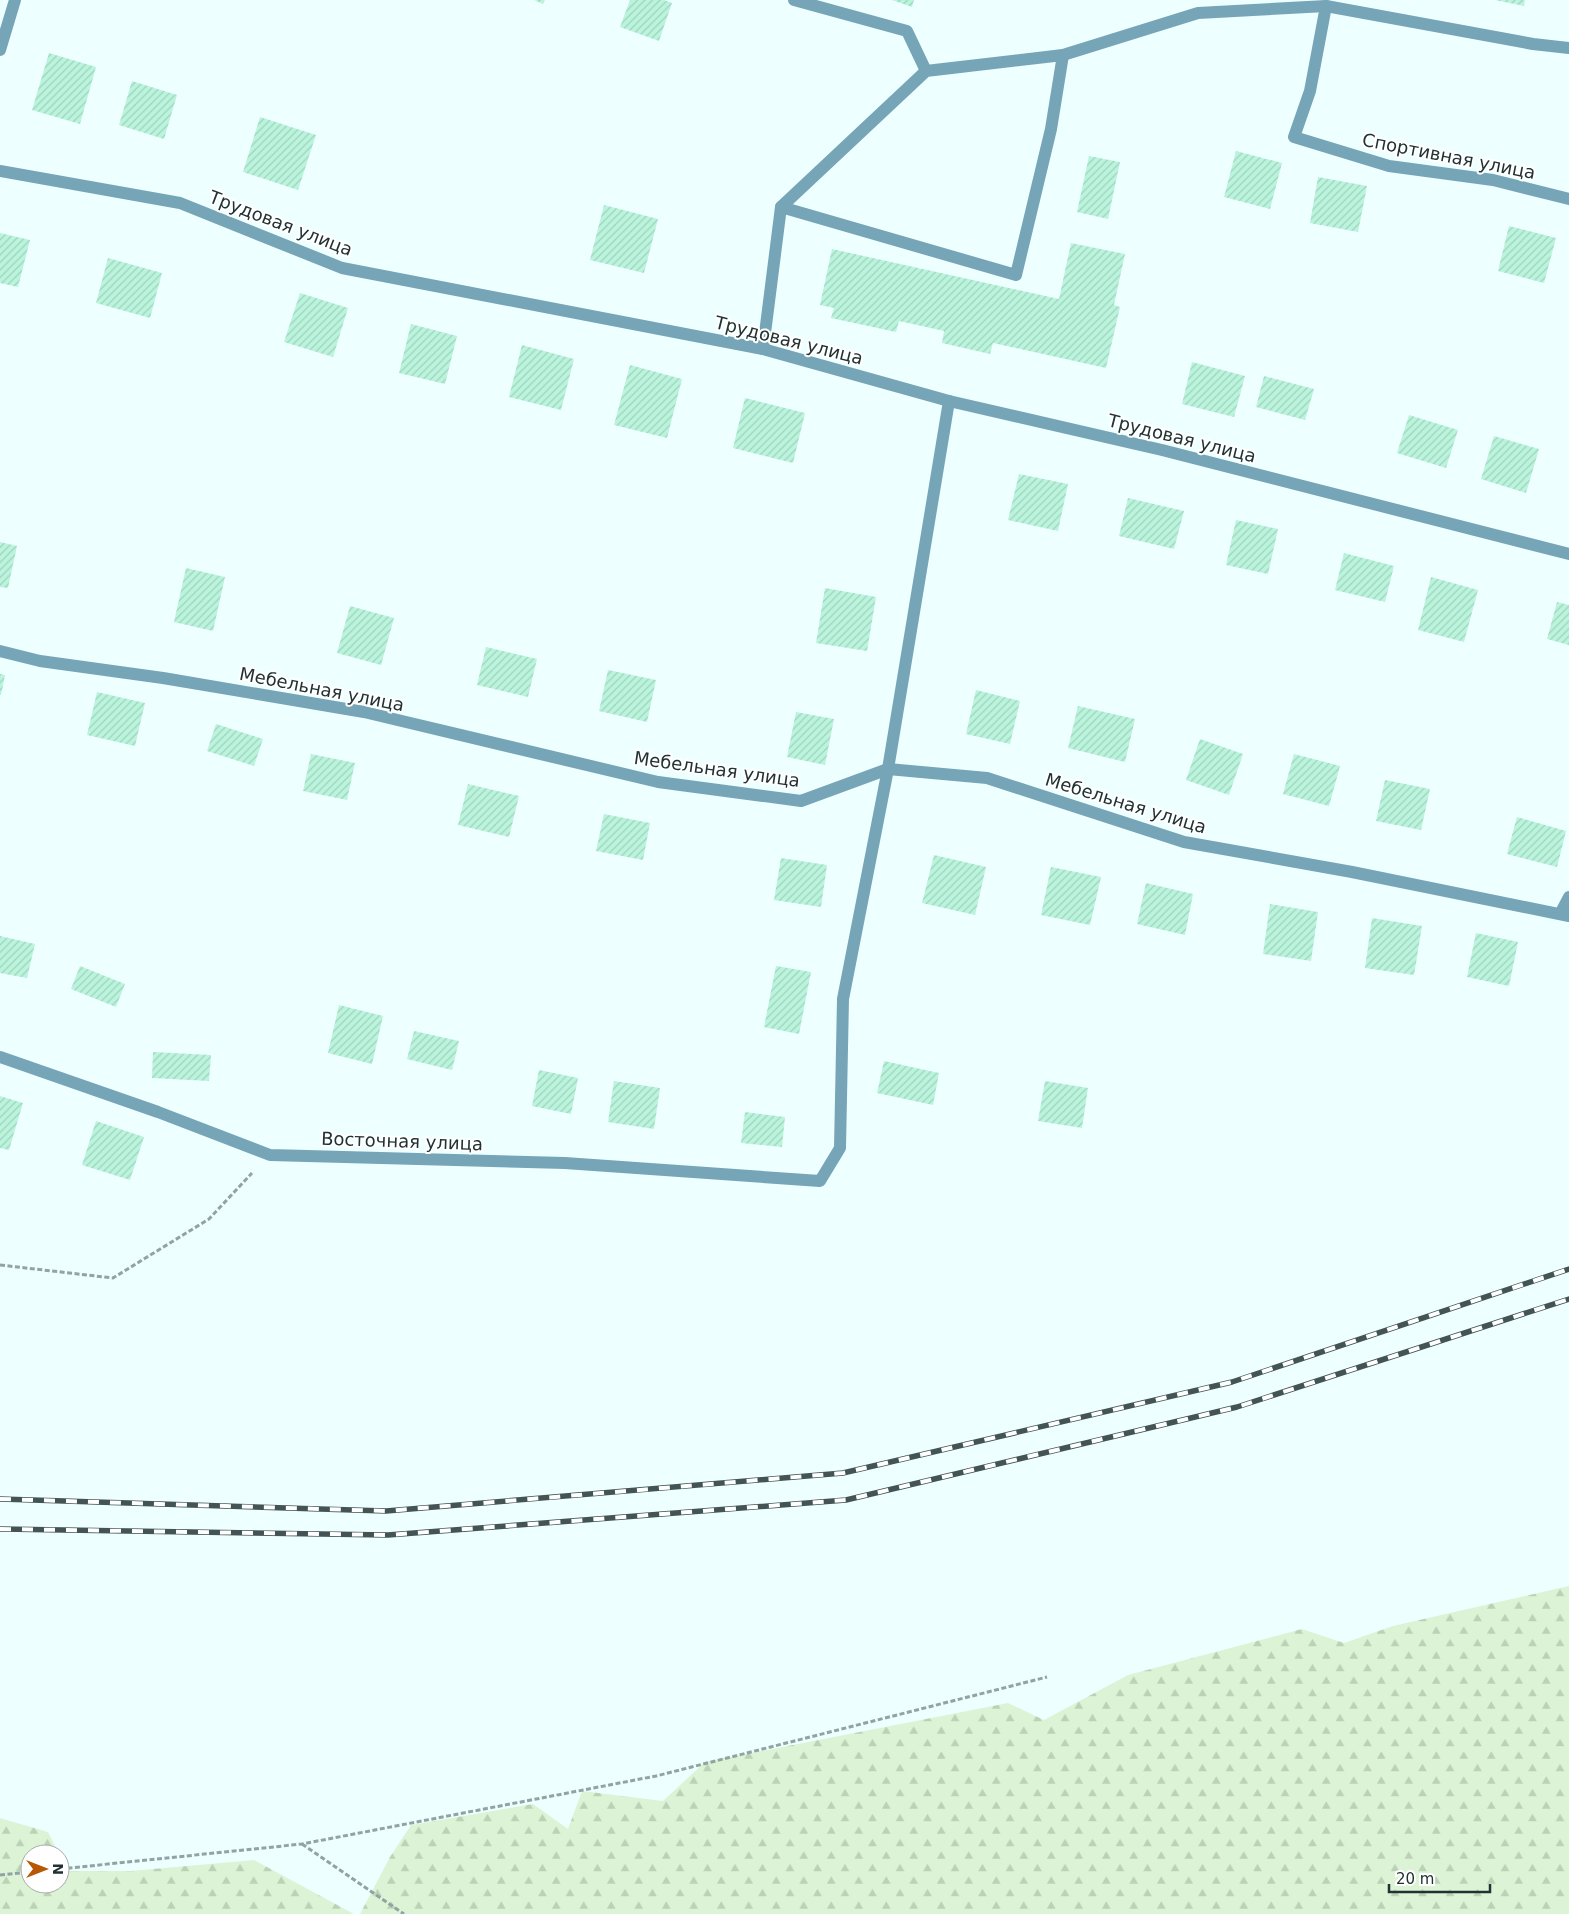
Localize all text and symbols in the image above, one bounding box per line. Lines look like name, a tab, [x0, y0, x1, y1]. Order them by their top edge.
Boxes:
street label: Спортивная улица	[1361, 129, 1537, 183]
street label: Трудовая улица	[205, 186, 356, 260]
street label: Трудовая улица	[712, 311, 865, 369]
street label: Трудовая улица	[1105, 409, 1258, 467]
street label: Мебельная улица	[238, 663, 406, 715]
street label: Мебельная улица	[633, 747, 801, 791]
street label: Мебельная улица	[1043, 768, 1209, 838]
street label: Восточная улица	[321, 1128, 483, 1154]
north arrow	[20, 1844, 70, 1894]
scale bar	[1389, 1862, 1490, 1894]
text: N	[50, 1863, 66, 1875]
text: 20 m	[1396, 1870, 1434, 1888]

